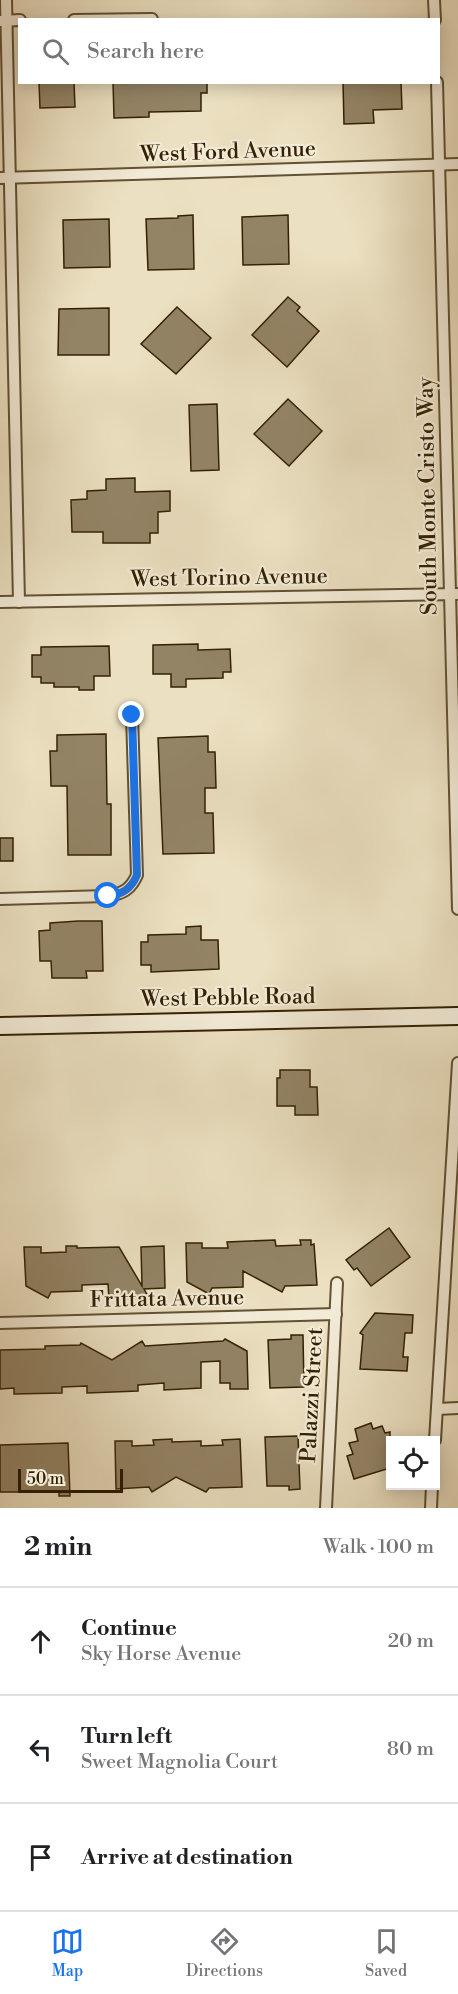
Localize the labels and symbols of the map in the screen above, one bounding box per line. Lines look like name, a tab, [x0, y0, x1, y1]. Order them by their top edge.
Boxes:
street label: West Ford Avenue	[139, 135, 316, 169]
street label: South Monte Cristo Way	[412, 376, 444, 615]
street label: West Torino Avenue	[129, 563, 328, 593]
route end	[118, 701, 144, 727]
route start	[94, 882, 120, 908]
street label: West Pebble Road	[139, 983, 316, 1013]
street label: Frittata Avenue	[90, 1284, 244, 1314]
street label: Palazzi Street	[295, 1327, 329, 1463]
scale bar	[18, 1466, 123, 1494]

